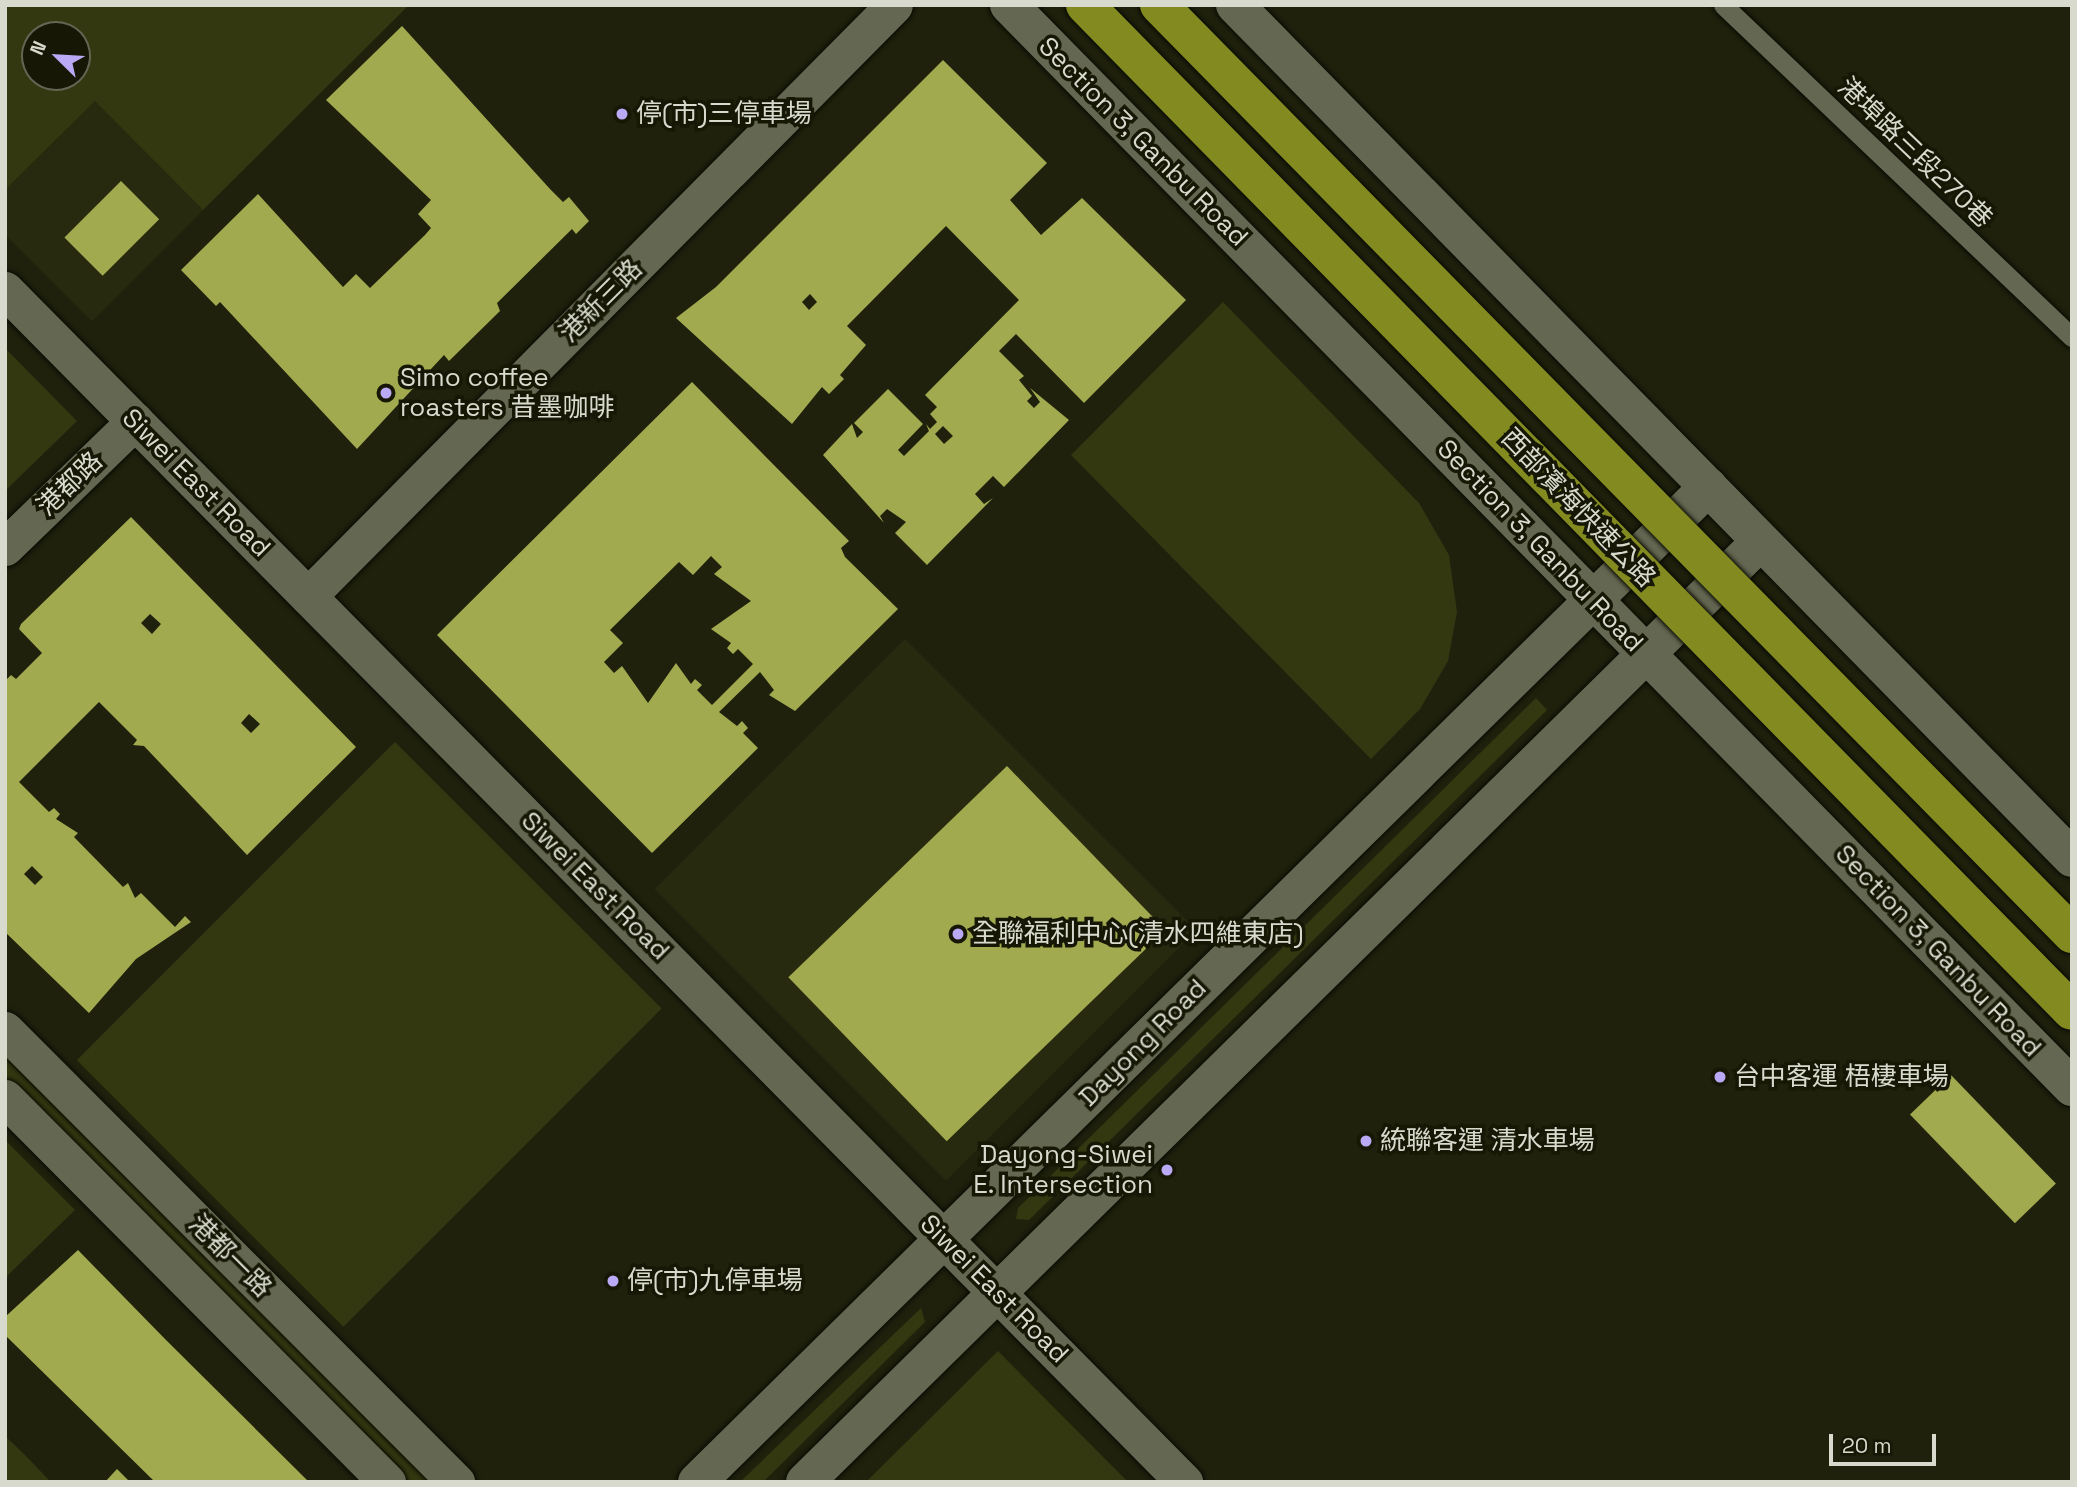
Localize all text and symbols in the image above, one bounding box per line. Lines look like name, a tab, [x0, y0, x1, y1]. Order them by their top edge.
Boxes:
north arrow	[21, 21, 91, 91]
street label: Section 3, Ganbu Road	[1032, 31, 1254, 253]
text: N	[24, 37, 52, 59]
street label: 港埠路三段270巷	[1831, 71, 1999, 235]
place label: 停(市)三停車場	[636, 98, 812, 130]
marker: 停(市)三停車場	[614, 106, 630, 122]
street label: 港新三路	[553, 253, 649, 349]
place label: Simo coffee roasters 昔墨咖啡	[400, 362, 614, 424]
marker: Simo coffee roasters 昔墨咖啡	[378, 385, 394, 401]
street label: Siwei East Road	[115, 402, 277, 564]
street label: 西部濱海快速公路	[1495, 422, 1661, 594]
street label: Section 3, Ganbu Road	[1430, 433, 1650, 659]
street label: 港都路	[31, 446, 109, 522]
street label: Siwei East Road	[514, 805, 676, 967]
street label: Section 3, Ganbu Road	[1828, 838, 2048, 1064]
place label: 全聯福利中心(清水四維東店)	[972, 918, 1304, 950]
marker: 全聯福利中心(清水四維東店)	[950, 926, 966, 942]
street label: Dayong Road	[1073, 973, 1213, 1113]
place label: 台中客運 梧棲車場	[1734, 1061, 1949, 1093]
marker: 台中客運 梧棲車場	[1712, 1069, 1728, 1085]
place label: 統聯客運 清水車場	[1380, 1125, 1595, 1157]
marker: 統聯客運 清水車場	[1358, 1133, 1374, 1149]
place label: Dayong-Siwei E. Intersection	[972, 1139, 1153, 1200]
marker: Dayong-Siwei E. Intersection	[1159, 1162, 1175, 1178]
street label: 港都一路	[182, 1208, 278, 1304]
street label: Siwei East Road	[913, 1208, 1075, 1370]
place label: 停(市)九停車場	[627, 1265, 803, 1297]
marker: 停(市)九停車場	[605, 1273, 621, 1289]
scale bar	[1832, 1420, 1939, 1464]
text: 20 m	[1842, 1432, 1892, 1459]

